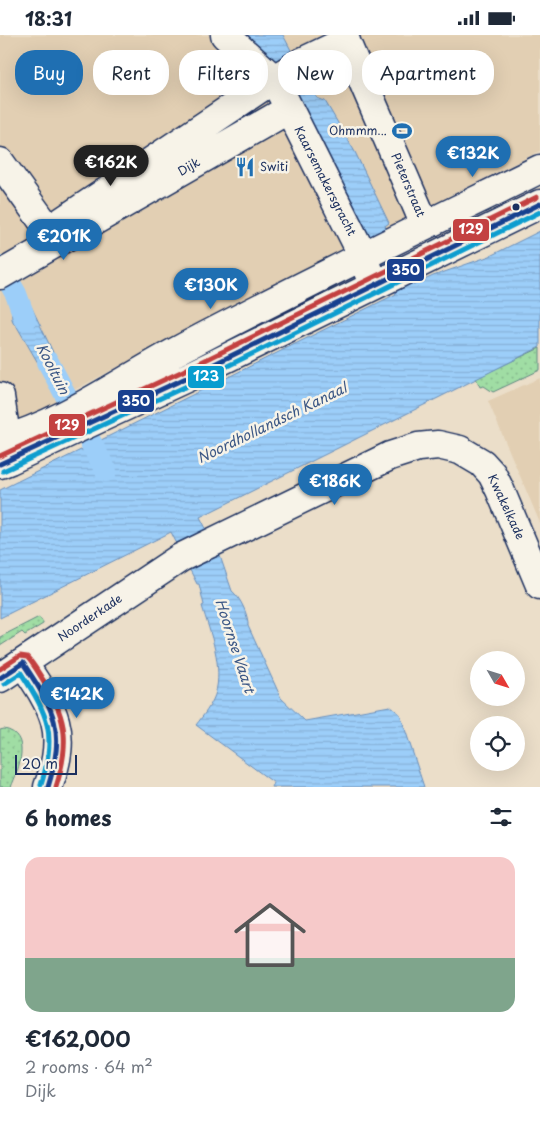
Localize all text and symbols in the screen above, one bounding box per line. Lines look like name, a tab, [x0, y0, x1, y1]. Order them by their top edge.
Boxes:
text: 18:31	[25, 4, 72, 32]
chip: Buy	[15, 50, 83, 95]
chip: Rent	[93, 50, 169, 95]
chip: Filters	[179, 50, 268, 95]
chip: New	[278, 50, 352, 95]
chip: Apartment	[362, 50, 494, 95]
sports icon: Ohmmm...	[391, 120, 413, 142]
place label: Ohmmm...	[329, 121, 387, 139]
street label: Kaarsemakersgracht	[290, 123, 361, 239]
pin: €132K	[438, 135, 508, 178]
text: €132K	[447, 140, 499, 164]
pin: €162K	[76, 145, 146, 187]
text: €162K	[85, 149, 137, 173]
street label: Pieterstraat	[387, 150, 431, 220]
street label: Dijk	[174, 153, 203, 180]
restaurant icon: Switi	[234, 156, 256, 178]
place label: Switi	[260, 157, 288, 175]
unlabelled marker	[511, 202, 521, 212]
line badge: 129	[452, 218, 490, 242]
text: 129	[459, 218, 483, 239]
pin: €201K	[29, 219, 99, 261]
text: €201K	[37, 223, 91, 247]
line badge: 350	[386, 258, 425, 282]
text: 350	[392, 259, 420, 280]
pin: €130K	[176, 267, 246, 310]
text: €130K	[184, 272, 238, 296]
water label: Kooltuin	[32, 340, 76, 399]
line badge: 123	[187, 365, 225, 389]
text: 123	[193, 365, 219, 386]
water label: Noordhollandsch Kanaal	[193, 376, 352, 468]
line badge: 350	[117, 389, 155, 413]
text: 350	[122, 390, 150, 411]
line badge: 129	[48, 413, 86, 437]
text: 129	[55, 414, 79, 435]
pin: €186K	[300, 463, 370, 506]
text: €186K	[309, 468, 361, 492]
street label: Kwakelkade	[484, 471, 530, 542]
street label: Noorderkade	[54, 589, 125, 645]
water label: Hoornse Vaart	[210, 596, 261, 698]
north arrow	[470, 651, 525, 706]
map controls	[470, 651, 525, 771]
pin: €142K	[42, 677, 112, 719]
text: €142K	[51, 681, 103, 705]
button: locate	[470, 716, 525, 771]
scale bar	[15, 752, 78, 775]
text: 20 m	[22, 753, 58, 774]
text: 6 homes	[25, 801, 111, 833]
icon: filters	[487, 803, 515, 831]
icon: home	[225, 890, 315, 980]
text: €162,000	[25, 1022, 130, 1054]
text: 2 rooms · 64 m²	[25, 1054, 153, 1078]
text: Dijk	[25, 1078, 56, 1102]

